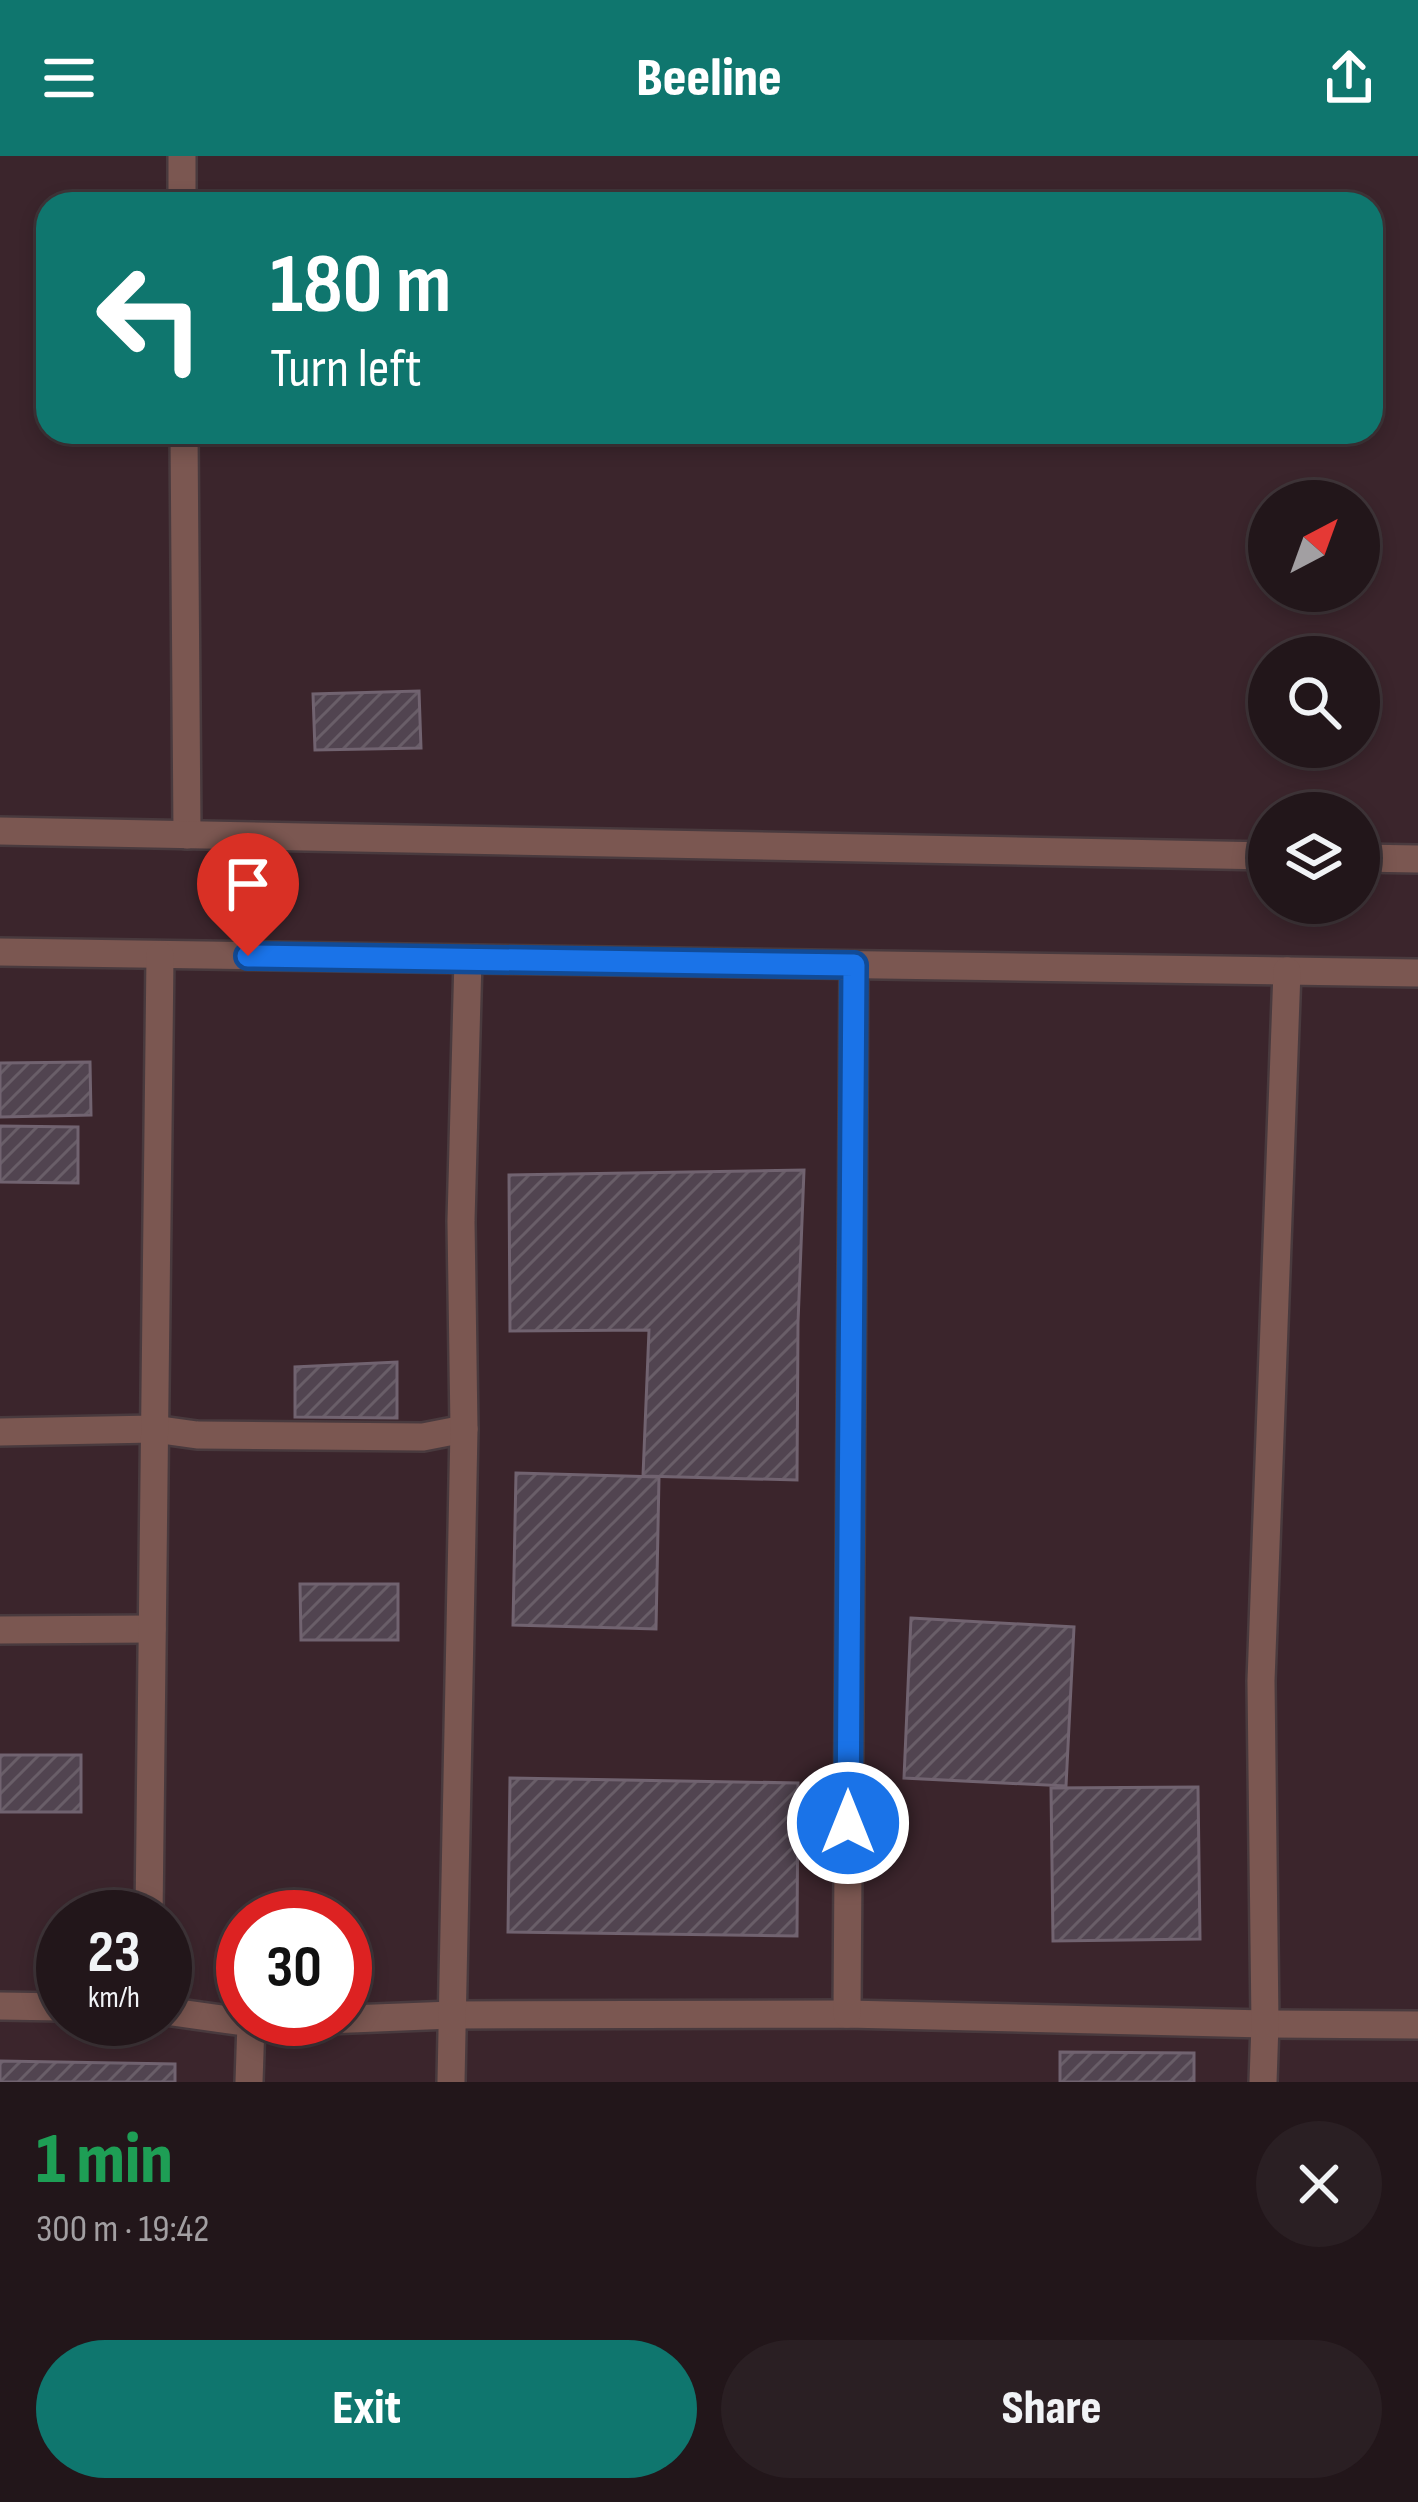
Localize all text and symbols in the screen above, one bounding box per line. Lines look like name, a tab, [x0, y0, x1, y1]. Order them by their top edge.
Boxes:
icon: menu	[36, 45, 102, 111]
icon: share	[1316, 45, 1382, 111]
text: Beeline	[636, 46, 782, 111]
text: 180 m	[270, 235, 451, 336]
icon: left	[72, 240, 228, 396]
text: Turn left	[270, 337, 422, 402]
north arrow	[1248, 480, 1380, 612]
map controls	[1248, 480, 1380, 924]
button: search	[1248, 636, 1380, 768]
button: layers	[1248, 792, 1380, 924]
pin	[197, 833, 299, 956]
icon: arrive	[215, 851, 281, 917]
position arrow	[785, 1760, 911, 1886]
speed limit sign: 30	[216, 1890, 372, 2046]
text: 23	[87, 1917, 141, 1989]
text: km/h	[88, 1980, 140, 2016]
text: 1 min	[36, 2117, 173, 2204]
button: close	[1256, 2121, 1382, 2247]
text: 300 m · 19:42	[36, 2206, 209, 2253]
button: Exit	[36, 2340, 697, 2478]
button: Share	[721, 2340, 1382, 2478]

